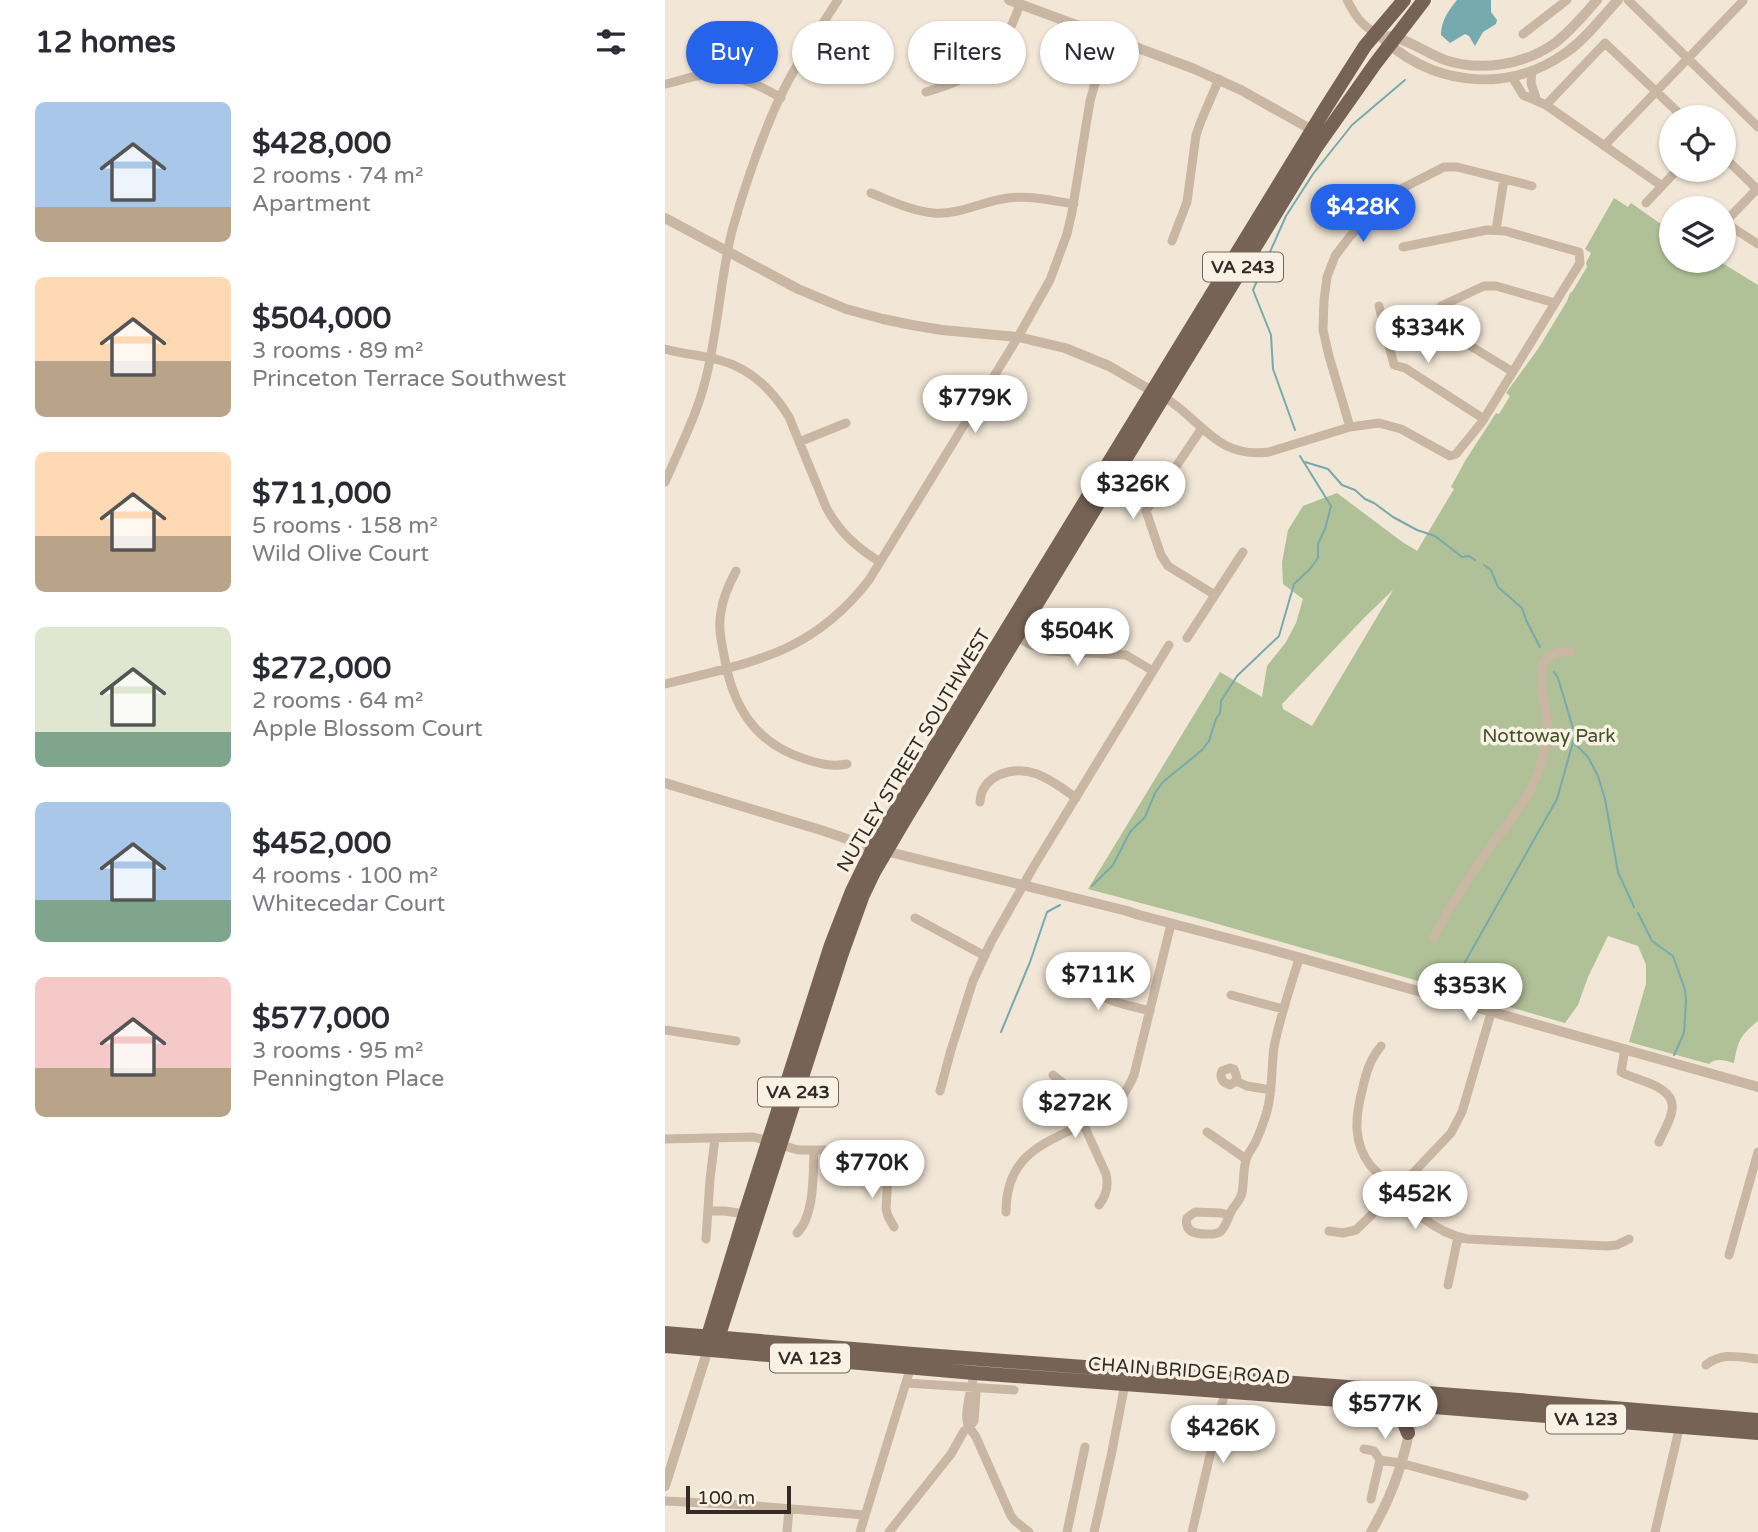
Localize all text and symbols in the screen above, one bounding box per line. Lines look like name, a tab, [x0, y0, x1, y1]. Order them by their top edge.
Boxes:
chip: Buy	[686, 21, 778, 84]
chip: Rent	[792, 21, 894, 84]
chip: Filters	[908, 21, 1026, 84]
chip: New	[1040, 21, 1139, 84]
icon: filters	[592, 23, 630, 61]
text: 12 homes	[35, 24, 176, 61]
map controls	[1659, 105, 1736, 273]
button: locate	[1659, 105, 1736, 182]
text: $428,000	[252, 125, 391, 162]
icon: home	[91, 130, 175, 214]
text: 2 rooms · 74 m²	[252, 162, 423, 190]
pin: $428K	[1314, 184, 1412, 244]
text: Apartment	[252, 190, 371, 218]
text: $428K	[1327, 193, 1399, 221]
button: layers	[1659, 196, 1736, 273]
road number: VA 243	[1203, 253, 1283, 282]
text: $504,000	[252, 300, 391, 337]
icon: home	[91, 305, 175, 389]
pin: $334K	[1379, 306, 1477, 365]
text: $334K	[1392, 314, 1464, 342]
text: 3 rooms · 89 m²	[252, 337, 423, 365]
text: Princeton Terrace Southwest	[252, 365, 566, 393]
pin: $779K	[926, 376, 1024, 435]
text: $779K	[939, 384, 1011, 412]
pin: $326K	[1084, 462, 1182, 521]
text: $326K	[1097, 470, 1169, 498]
text: $711,000	[252, 475, 391, 512]
icon: home	[91, 480, 175, 564]
text: 5 rooms · 158 m²	[252, 512, 438, 540]
text: Wild Olive Court	[252, 540, 429, 568]
pin: $504K	[1028, 608, 1126, 668]
text: $504K	[1041, 617, 1113, 645]
street label: NUTLEY STREET SOUTHWEST	[832, 625, 996, 876]
text: $272,000	[252, 650, 391, 687]
icon: home	[91, 655, 175, 739]
text: 2 rooms · 64 m²	[252, 687, 423, 715]
text: Apple Blossom Court	[252, 715, 483, 743]
park label: Nottoway Park	[1482, 725, 1616, 747]
text: $452,000	[252, 825, 391, 862]
icon: home	[91, 830, 175, 914]
text: 4 rooms · 100 m²	[252, 862, 438, 890]
text: Whitecedar Court	[252, 890, 445, 918]
pin: $711K	[1049, 953, 1147, 1012]
text: $711K	[1062, 961, 1134, 989]
pin: $353K	[1421, 964, 1519, 1023]
text: $353K	[1434, 972, 1506, 1000]
text: $577,000	[252, 1000, 390, 1037]
icon: home	[91, 1005, 175, 1089]
text: 3 rooms · 95 m²	[252, 1037, 423, 1065]
text: Pennington Place	[252, 1065, 444, 1093]
road number: VA 243	[758, 1078, 838, 1106]
pin: $272K	[1026, 1080, 1124, 1140]
text: $272K	[1039, 1089, 1111, 1117]
pin: $770K	[823, 1140, 921, 1200]
text: $770K	[836, 1149, 908, 1177]
pin: $452K	[1366, 1172, 1464, 1231]
text: $452K	[1379, 1180, 1451, 1208]
road number: VA 123	[770, 1344, 850, 1372]
street label: CHAIN BRIDGE ROAD	[1087, 1353, 1291, 1389]
pin: $577K	[1336, 1382, 1434, 1441]
text: $577K	[1349, 1390, 1421, 1418]
road number: VA 123	[1546, 1404, 1626, 1434]
pin: $426K	[1174, 1406, 1272, 1465]
text: $426K	[1187, 1414, 1259, 1442]
scale bar	[686, 1483, 791, 1515]
text: 100 m	[697, 1487, 755, 1509]

